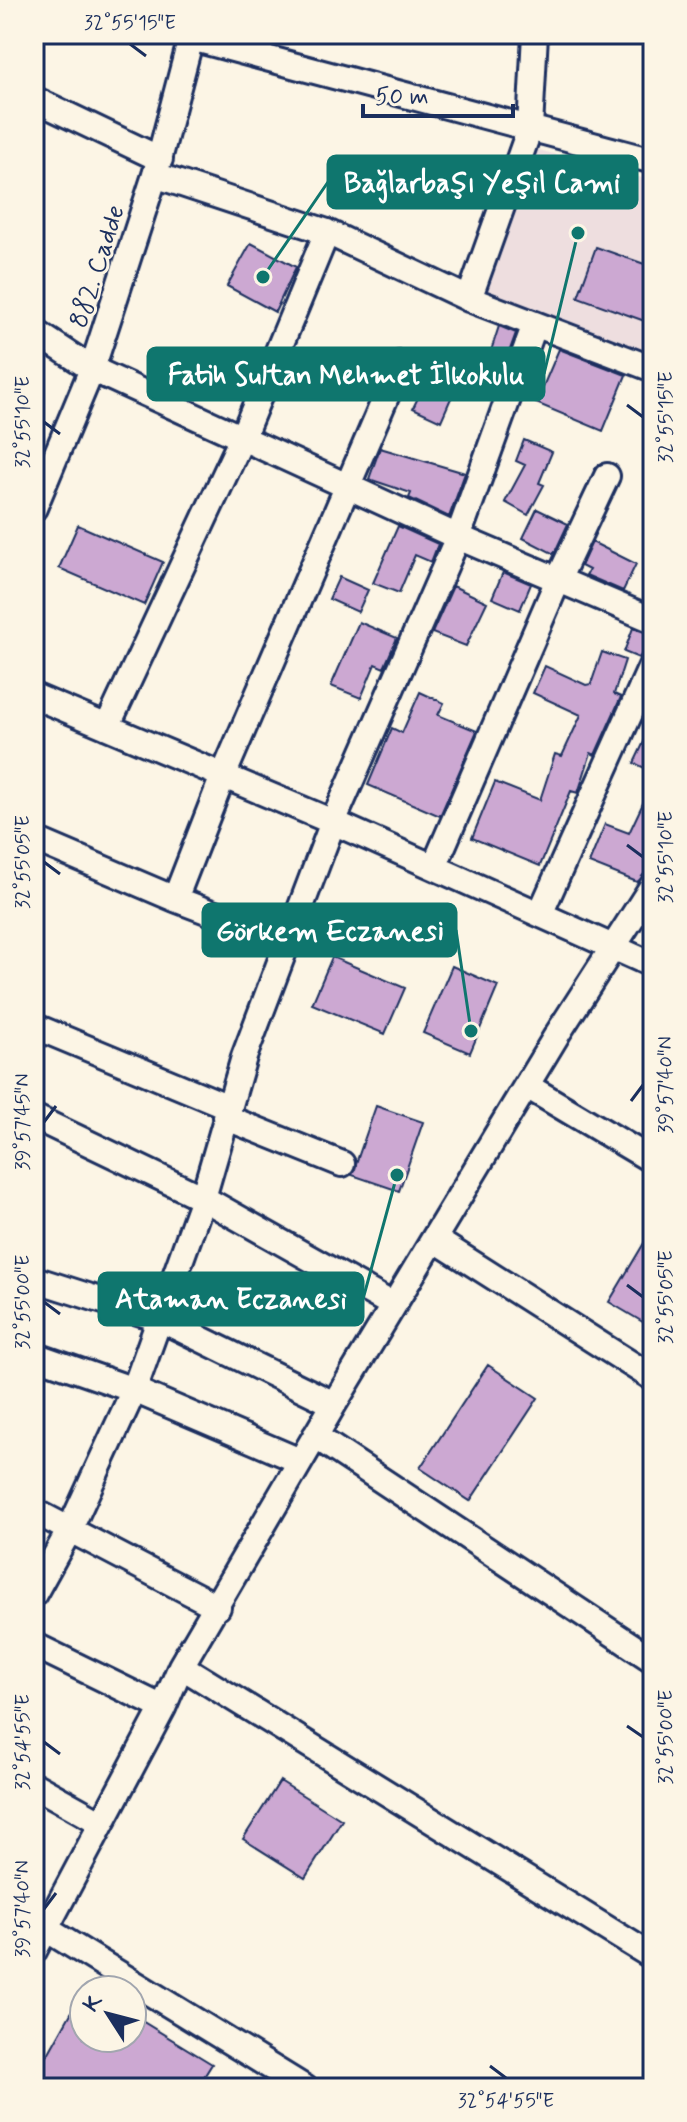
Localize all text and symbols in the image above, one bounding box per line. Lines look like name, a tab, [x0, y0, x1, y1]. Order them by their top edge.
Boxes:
text: 32°55'15"E	[84, 10, 176, 37]
scale bar	[363, 68, 513, 118]
text: 50 m	[375, 82, 429, 113]
callout: Bağlarbaşı Yeşil Cami	[328, 156, 637, 208]
text: Bağlarbaşı Yeşil Cami	[344, 166, 620, 204]
street label: 882. Cadde	[62, 201, 134, 332]
callout: Fatih Sultan Mehmet İlkokulu	[148, 348, 544, 400]
text: Fatih Sultan Mehmet İlkokulu	[168, 358, 524, 395]
text: 32°55'15"E	[653, 371, 680, 463]
text: 32°55'10"E	[10, 376, 37, 468]
text: 32°55'10"E	[653, 811, 680, 903]
text: 32°55'05"E	[10, 815, 37, 909]
callout: Görkem Eczanesi	[203, 904, 456, 956]
text: Görkem Eczanesi	[216, 914, 444, 951]
text: 39°57'40"N	[653, 1036, 680, 1134]
text: 39°57'45"N	[10, 1074, 37, 1170]
text: 32°55'05"E	[653, 1250, 680, 1344]
text: 32°55'00"E	[10, 1255, 37, 1349]
callout: Ataman Eczanesi	[99, 1273, 363, 1325]
text: Ataman Eczanesi	[115, 1282, 347, 1319]
text: 32°55'00"E	[653, 1690, 680, 1784]
text: 32°54'55"E	[10, 1694, 37, 1790]
text: 39°57'40"N	[10, 1860, 37, 1958]
north arrow	[68, 1974, 148, 2054]
text: K	[78, 1989, 110, 2018]
text: 32°54'55"E	[458, 2088, 554, 2115]

